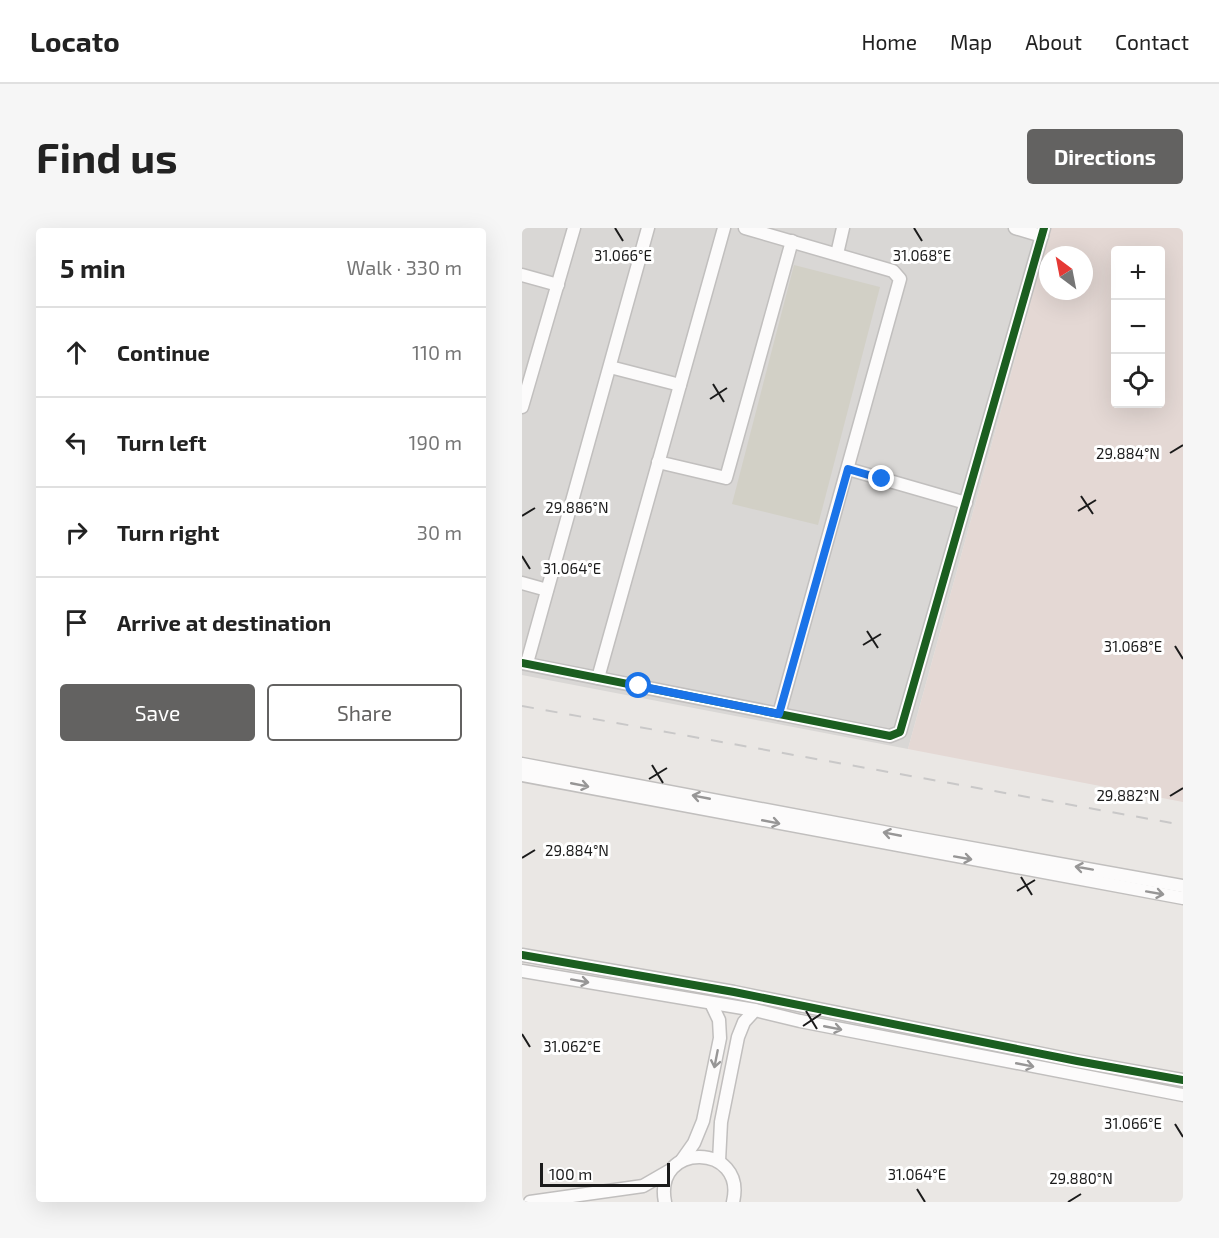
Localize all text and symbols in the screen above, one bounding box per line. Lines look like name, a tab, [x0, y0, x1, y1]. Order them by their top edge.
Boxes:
text: Locato	[30, 24, 120, 58]
text: Home	[861, 29, 917, 54]
text: Map	[950, 29, 992, 54]
text: About	[1025, 29, 1082, 54]
text: Contact	[1115, 29, 1189, 54]
button: Directions	[1027, 129, 1183, 184]
text: Find us	[36, 131, 178, 181]
text: 31.066°E	[594, 246, 652, 264]
text: 31.068°E	[893, 246, 951, 264]
north arrow	[1039, 246, 1093, 300]
map controls	[1111, 246, 1165, 408]
button: +	[1111, 246, 1165, 300]
text: 5 min	[60, 252, 126, 283]
text: Walk · 330 m	[346, 255, 462, 279]
button: −	[1111, 300, 1165, 354]
icon: ahead	[60, 336, 93, 369]
text: Continue	[117, 339, 210, 365]
text: 110 m	[412, 340, 462, 364]
button: locate	[1111, 354, 1165, 408]
icon: left	[60, 426, 93, 459]
text: Turn left	[117, 429, 206, 455]
text: 190 m	[409, 430, 462, 454]
text: 29.884°N	[1096, 444, 1160, 462]
route end	[868, 465, 894, 491]
text: 29.886°N	[545, 498, 609, 516]
icon: right	[60, 516, 93, 549]
text: Turn right	[117, 519, 219, 545]
text: 30 m	[417, 520, 462, 544]
text: 31.064°E	[543, 559, 601, 577]
icon: arrive	[60, 606, 93, 639]
text: Arrive at destination	[117, 609, 331, 635]
text: 31.068°E	[1104, 637, 1162, 655]
route start	[625, 672, 651, 698]
button: Save	[60, 684, 255, 741]
button: Share	[267, 684, 462, 741]
one-way arrow	[569, 780, 589, 791]
text: 29.882°N	[1096, 786, 1160, 804]
one-way arrow	[691, 791, 711, 802]
one-way arrow	[761, 817, 780, 828]
one-way arrow	[883, 828, 902, 839]
text: 29.884°N	[545, 841, 609, 859]
one-way arrow	[952, 853, 972, 864]
one-way arrow	[1075, 862, 1094, 873]
one-way arrow	[1144, 888, 1164, 899]
one-way arrow	[569, 976, 589, 987]
one-way arrow	[823, 1023, 843, 1034]
text: 31.062°E	[543, 1037, 601, 1055]
one-way arrow	[710, 1049, 721, 1069]
one-way arrow	[1014, 1060, 1034, 1071]
text: 31.066°E	[1104, 1114, 1162, 1132]
scale bar	[540, 1160, 670, 1188]
text: 100 m	[549, 1164, 592, 1183]
text: 31.064°E	[888, 1165, 946, 1183]
text: 29.880°N	[1049, 1169, 1113, 1187]

